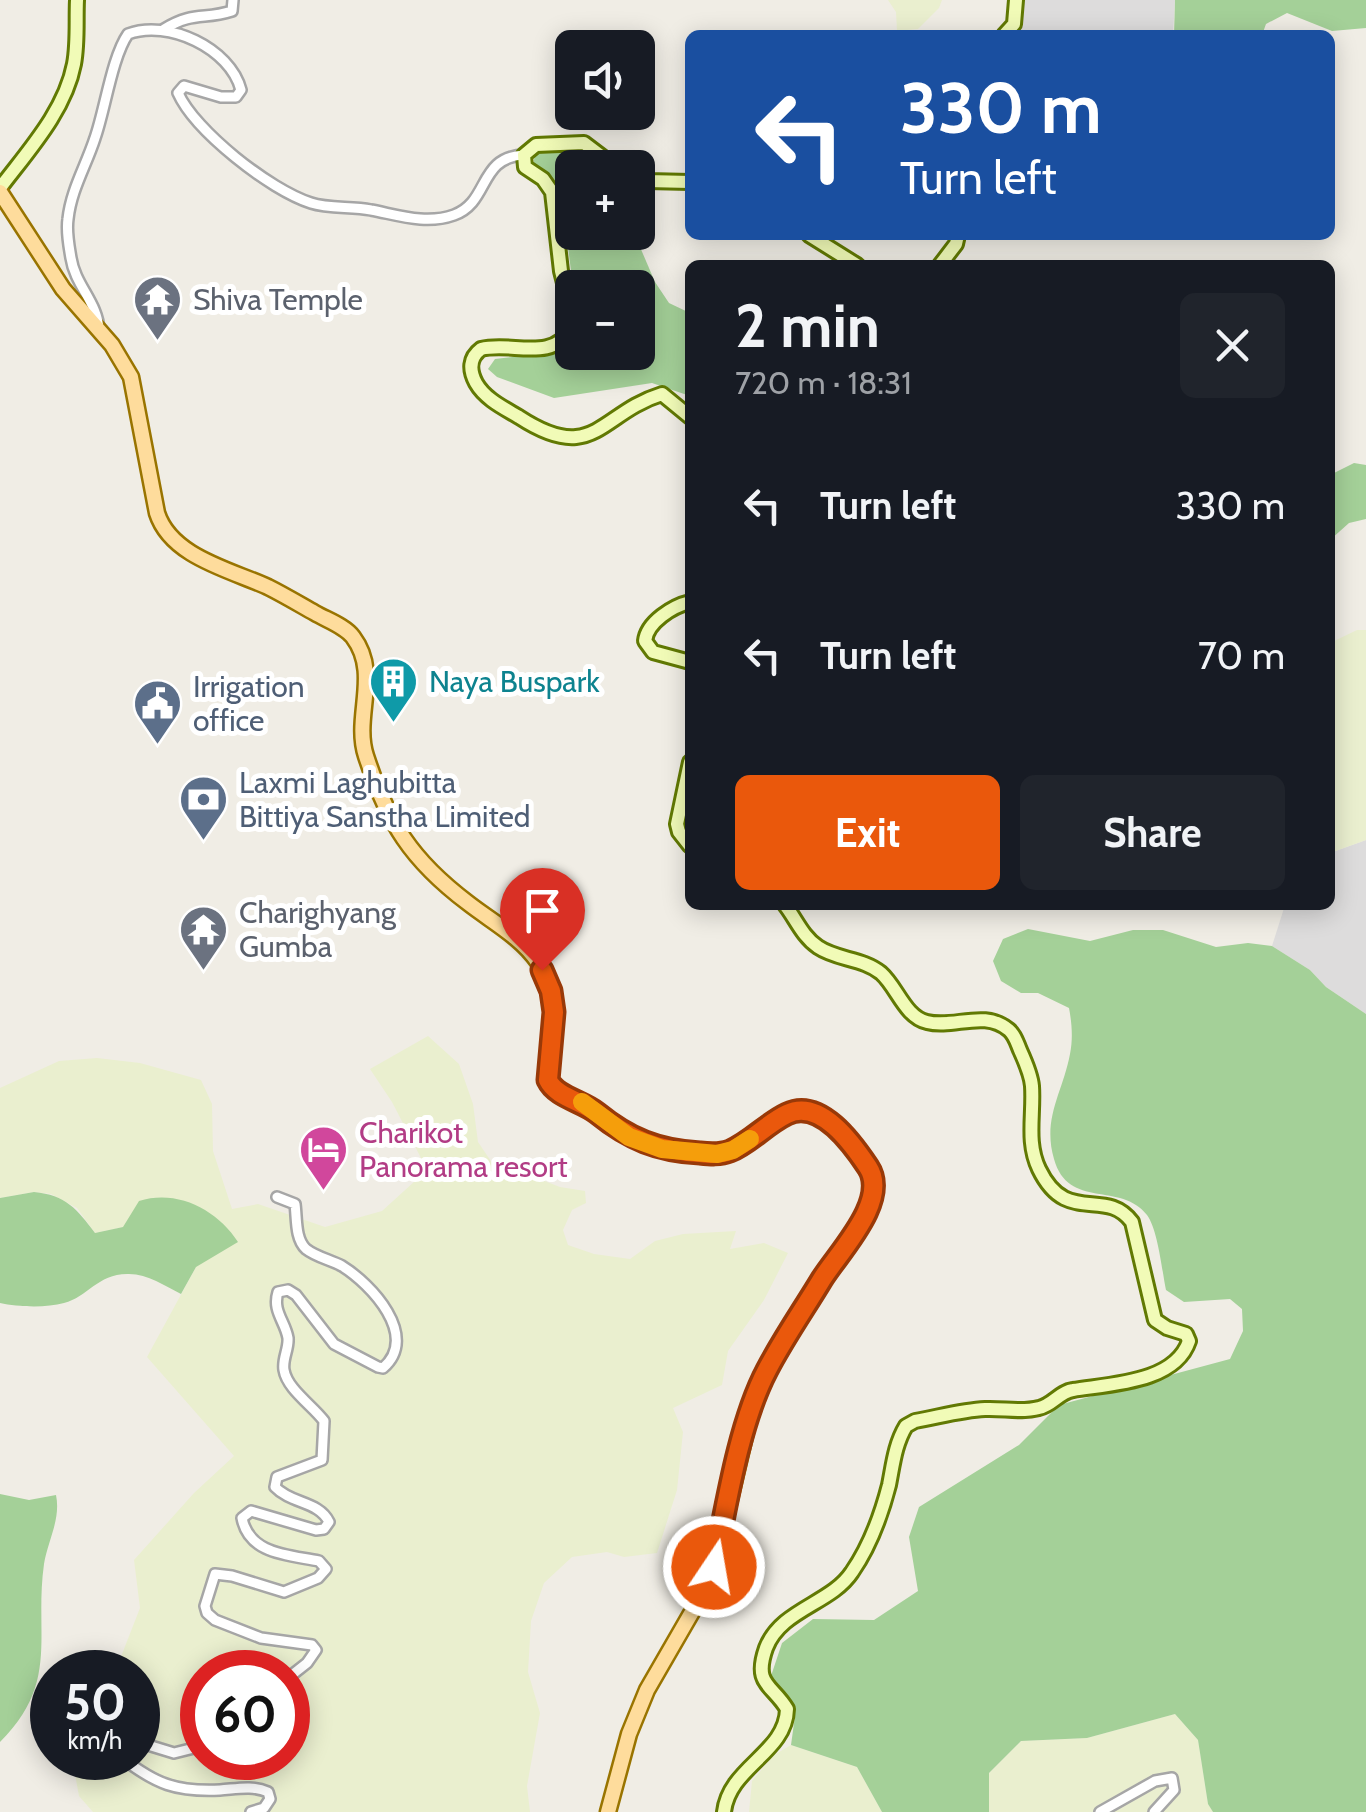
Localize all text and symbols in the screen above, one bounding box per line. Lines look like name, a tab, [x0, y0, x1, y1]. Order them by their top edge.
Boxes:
map controls	[555, 30, 655, 370]
button: sound	[555, 30, 655, 130]
text: 330 m	[900, 65, 1101, 151]
icon: left	[735, 70, 865, 200]
button: +	[555, 150, 655, 250]
text: Turn left	[900, 151, 1057, 205]
button: −	[555, 270, 655, 370]
temple icon: Shiva Temple	[132, 274, 184, 342]
place label: Shiva Temple	[193, 281, 363, 318]
text: 2 min	[735, 289, 880, 362]
button: close	[1180, 293, 1285, 398]
text: 720 m · 18:31	[735, 363, 912, 402]
icon: left	[735, 478, 790, 533]
text: Turn left	[820, 482, 956, 529]
text: 330 m	[1175, 482, 1285, 529]
icon: left	[735, 628, 790, 683]
text: Turn left	[820, 632, 956, 679]
text: 70 m	[1198, 632, 1285, 679]
building icon: Naya Buspark	[368, 656, 420, 724]
place label: Naya Buspark	[429, 663, 600, 700]
place label: Irrigation office	[193, 668, 304, 739]
public building icon: Irrigation office	[132, 678, 184, 746]
place label: Laxmi Laghubitta Bittiya Sanstha Limited	[239, 764, 530, 835]
bank icon: Laxmi Laghubitta Bittiya Sanstha Limited	[178, 774, 230, 842]
button: Exit	[735, 775, 1000, 890]
button: Share	[1020, 775, 1285, 890]
pin	[500, 868, 585, 971]
icon: arrive	[515, 883, 570, 938]
place label: Charighyang Gumba	[239, 894, 397, 965]
temple icon: Charighyang Gumba	[178, 904, 230, 972]
place label: Charikot Panorama resort	[359, 1114, 568, 1185]
hotel icon: Charikot Panorama resort	[298, 1124, 350, 1192]
position arrow	[662, 1515, 766, 1619]
speed limit sign: 60	[180, 1650, 310, 1780]
text: 50	[64, 1672, 126, 1733]
text: km/h	[68, 1725, 122, 1755]

